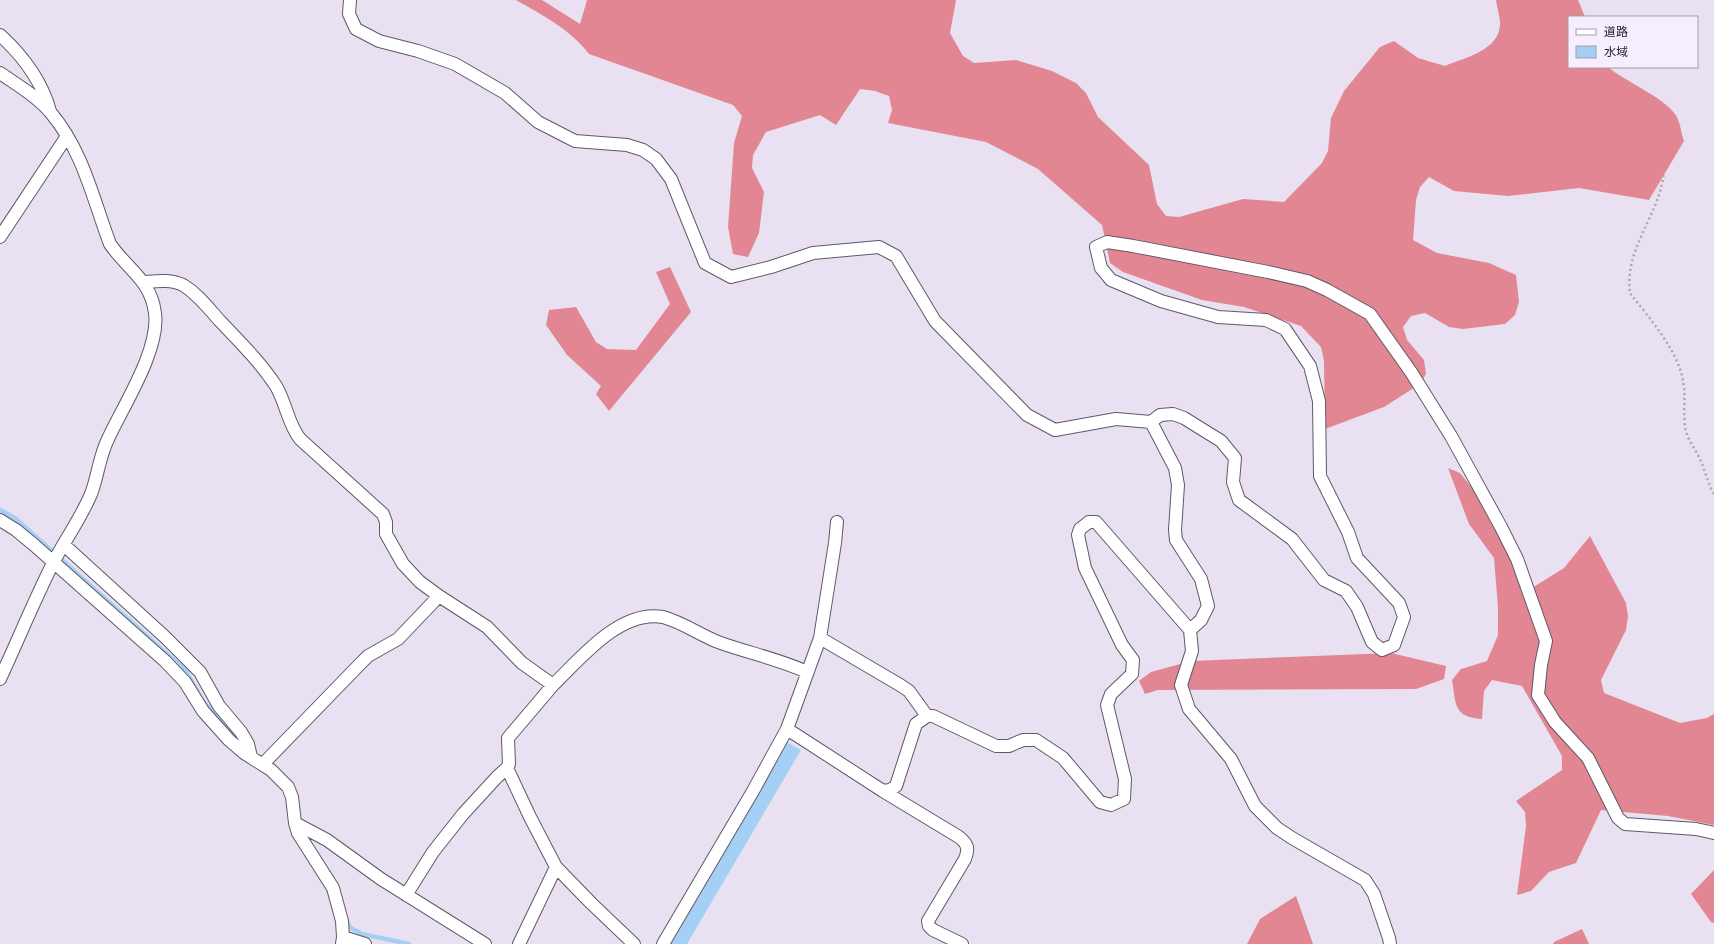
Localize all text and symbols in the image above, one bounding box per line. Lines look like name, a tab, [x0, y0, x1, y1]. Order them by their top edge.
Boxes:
legend	[1568, 16, 1698, 68]
text: 道路	[1604, 25, 1628, 39]
text: 水域	[1604, 45, 1628, 59]

